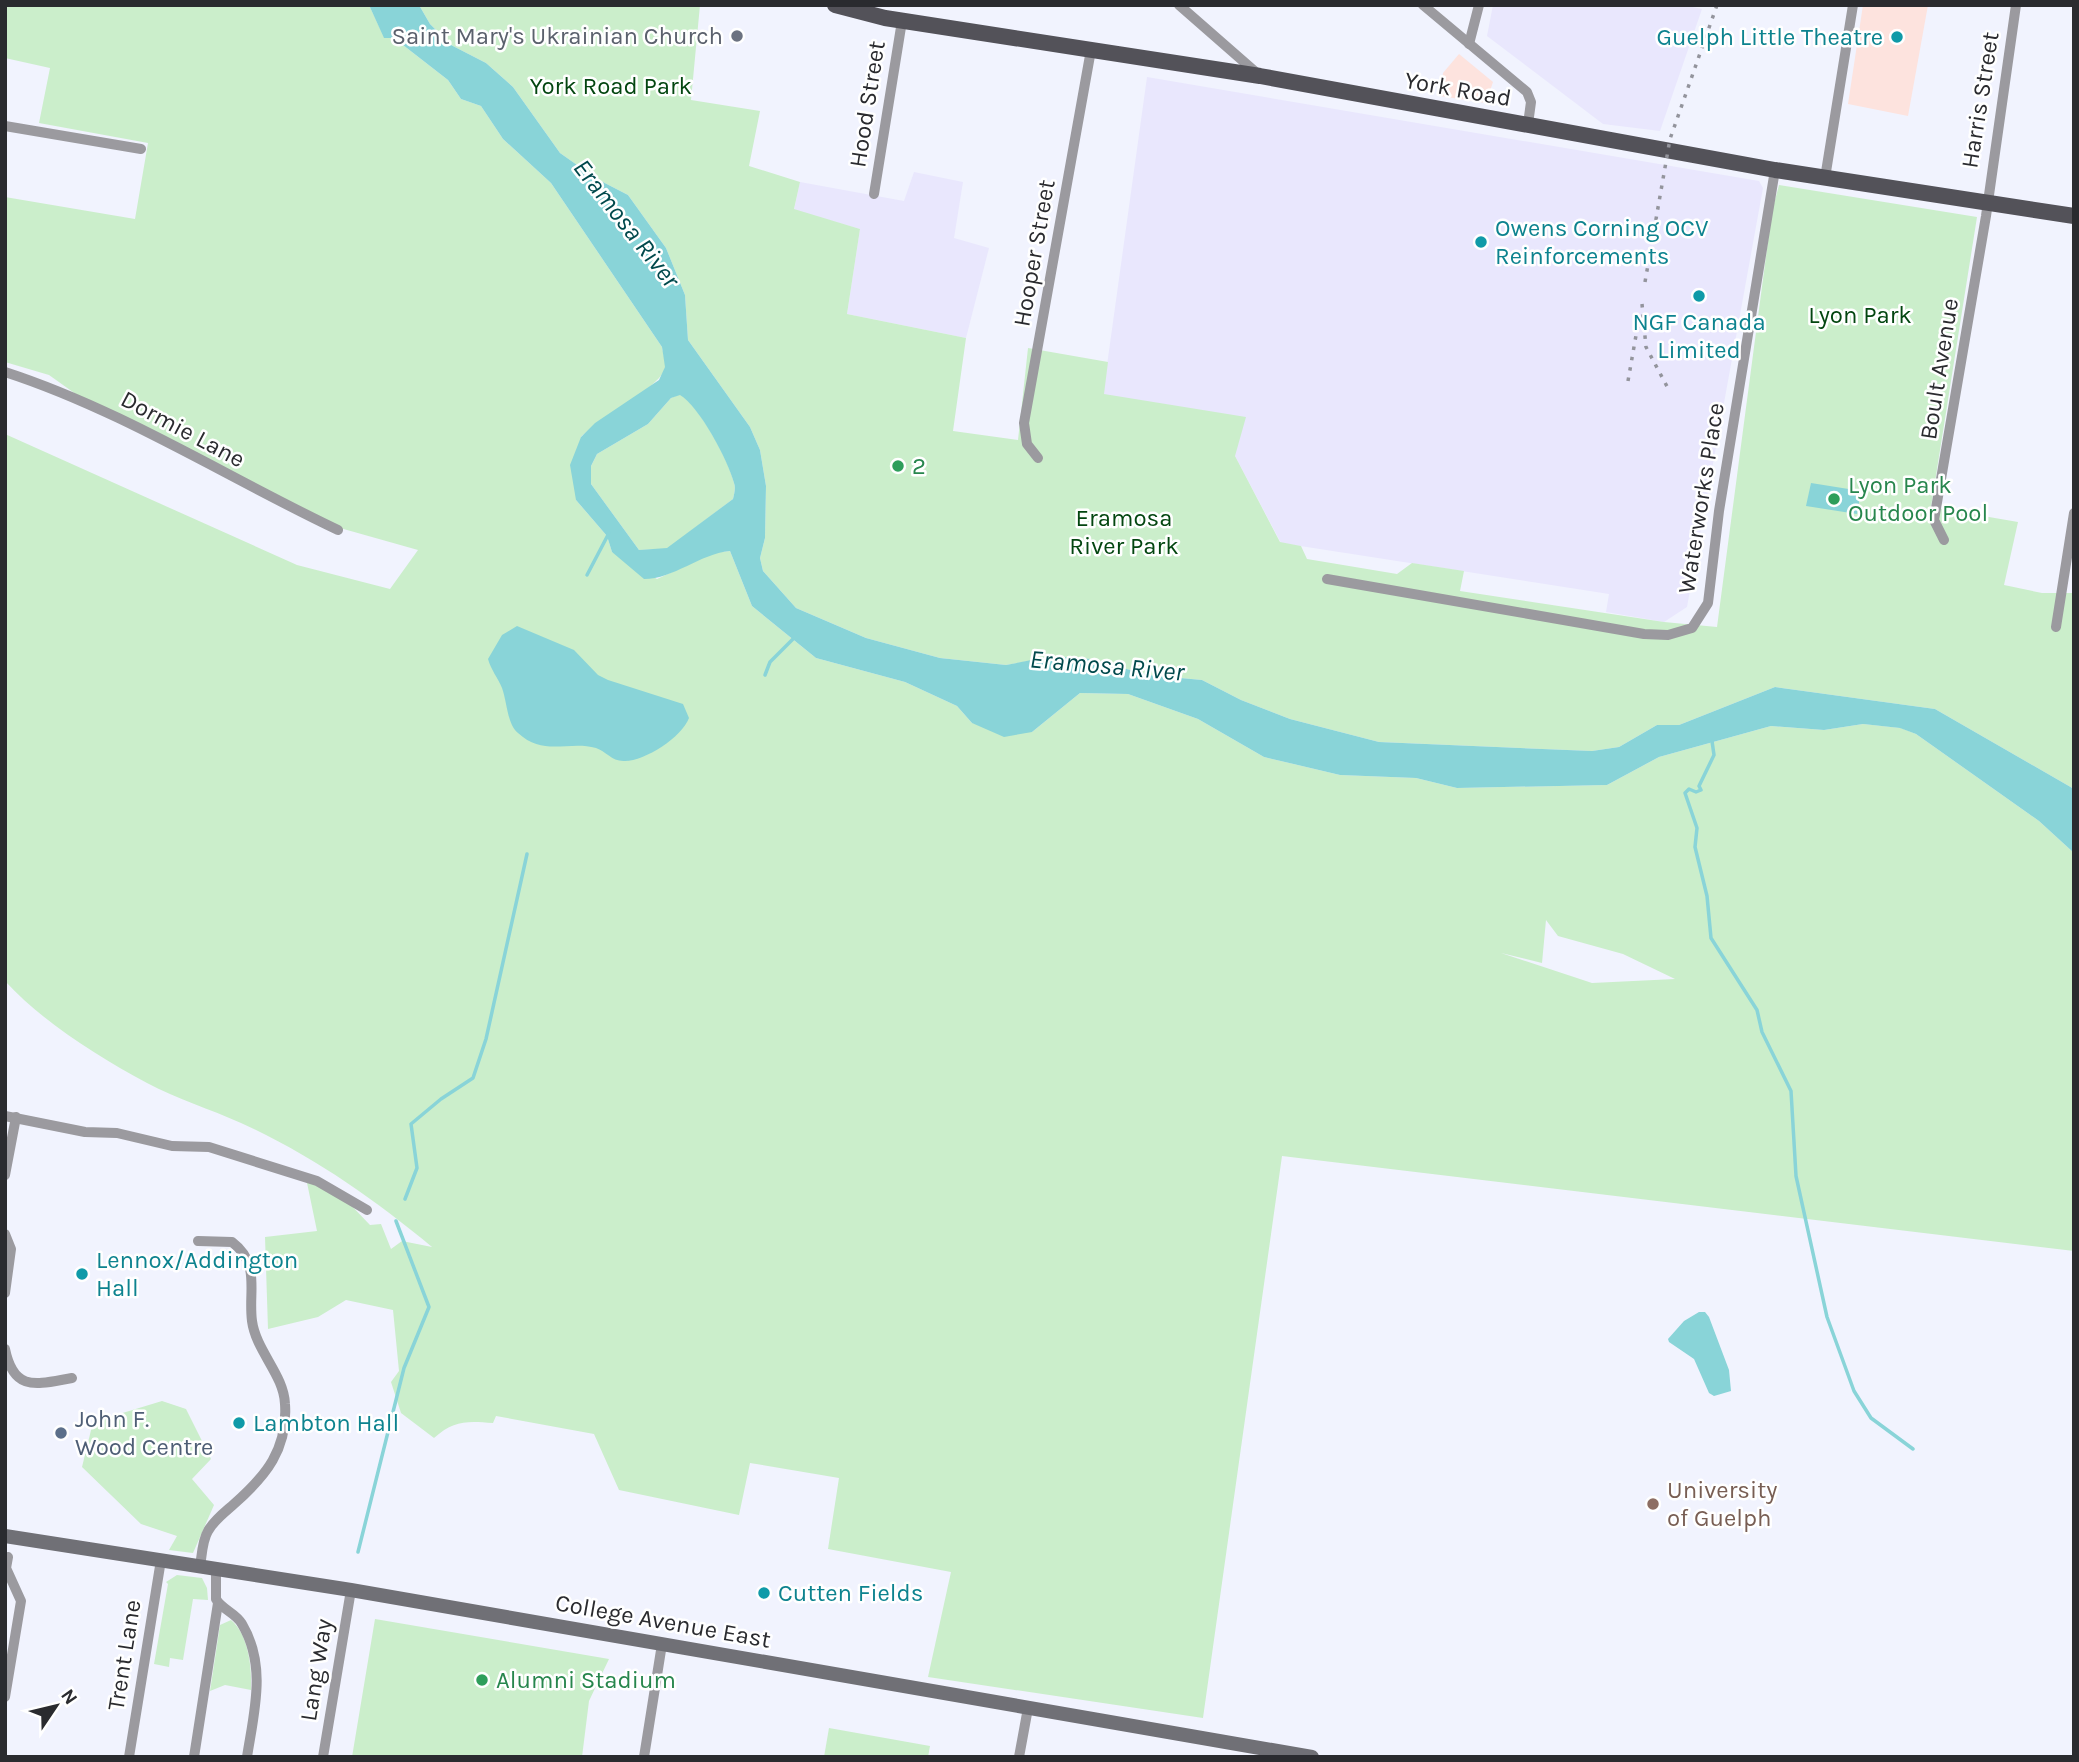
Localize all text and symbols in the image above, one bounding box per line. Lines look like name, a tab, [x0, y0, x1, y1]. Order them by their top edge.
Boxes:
place label: Saint Mary's Ukrainian Church	[391, 22, 723, 50]
place label: Guelph Little Theatre	[1657, 23, 1883, 51]
marker: Saint Mary's Ukrainian Church	[729, 28, 745, 44]
marker: Guelph Little Theatre	[1889, 29, 1905, 45]
street label: Harris Street	[1955, 30, 2005, 170]
street label: Hood Street	[843, 39, 891, 169]
street label: York Road	[1402, 66, 1514, 112]
park label: York Road Park	[530, 72, 692, 100]
water label: Eramosa River	[567, 153, 687, 295]
street label: Hooper Street	[1007, 177, 1061, 329]
place label: Owens Corning OCV Reinforcements	[1495, 214, 1709, 270]
marker: Owens Corning OCV Reinforcements	[1473, 234, 1489, 250]
marker: NGF Canada Limited	[1691, 288, 1707, 304]
street label: Boult Avenue	[1914, 296, 1964, 442]
park label: Lyon Park	[1808, 301, 1912, 329]
place label: NGF Canada Limited	[1632, 308, 1766, 364]
street label: Dormie Lane	[116, 385, 250, 473]
street label: Waterworks Place	[1672, 401, 1730, 595]
place label: 2	[912, 452, 926, 480]
marker: 2	[890, 458, 906, 474]
place label: Lyon Park Outdoor Pool	[1848, 471, 1988, 527]
marker: Lyon Park Outdoor Pool	[1826, 491, 1842, 507]
park label: Eramosa River Park	[1069, 504, 1179, 560]
water label: Eramosa River	[1028, 643, 1187, 688]
place label: Lennox/Addington Hall	[96, 1246, 298, 1302]
marker: Lennox/Addington Hall	[74, 1266, 90, 1282]
place label: John F. Wood Centre	[75, 1405, 213, 1461]
place label: Lambton Hall	[253, 1409, 399, 1437]
marker: Lambton Hall	[231, 1415, 247, 1431]
marker: John F. Wood Centre	[53, 1425, 69, 1441]
place label: University of Guelph	[1667, 1476, 1777, 1532]
marker: University of Guelph	[1645, 1496, 1661, 1512]
place label: Cutten Fields	[778, 1579, 923, 1607]
marker: Cutten Fields	[756, 1585, 772, 1601]
street label: College Avenue East	[553, 1588, 773, 1654]
street label: Trent Lane	[101, 1598, 147, 1712]
street label: Lang Way	[294, 1617, 338, 1723]
place label: Alumni Stadium	[496, 1666, 676, 1694]
north arrow	[21, 1671, 91, 1741]
marker: Alumni Stadium	[474, 1672, 490, 1688]
text: N	[56, 1685, 82, 1709]

